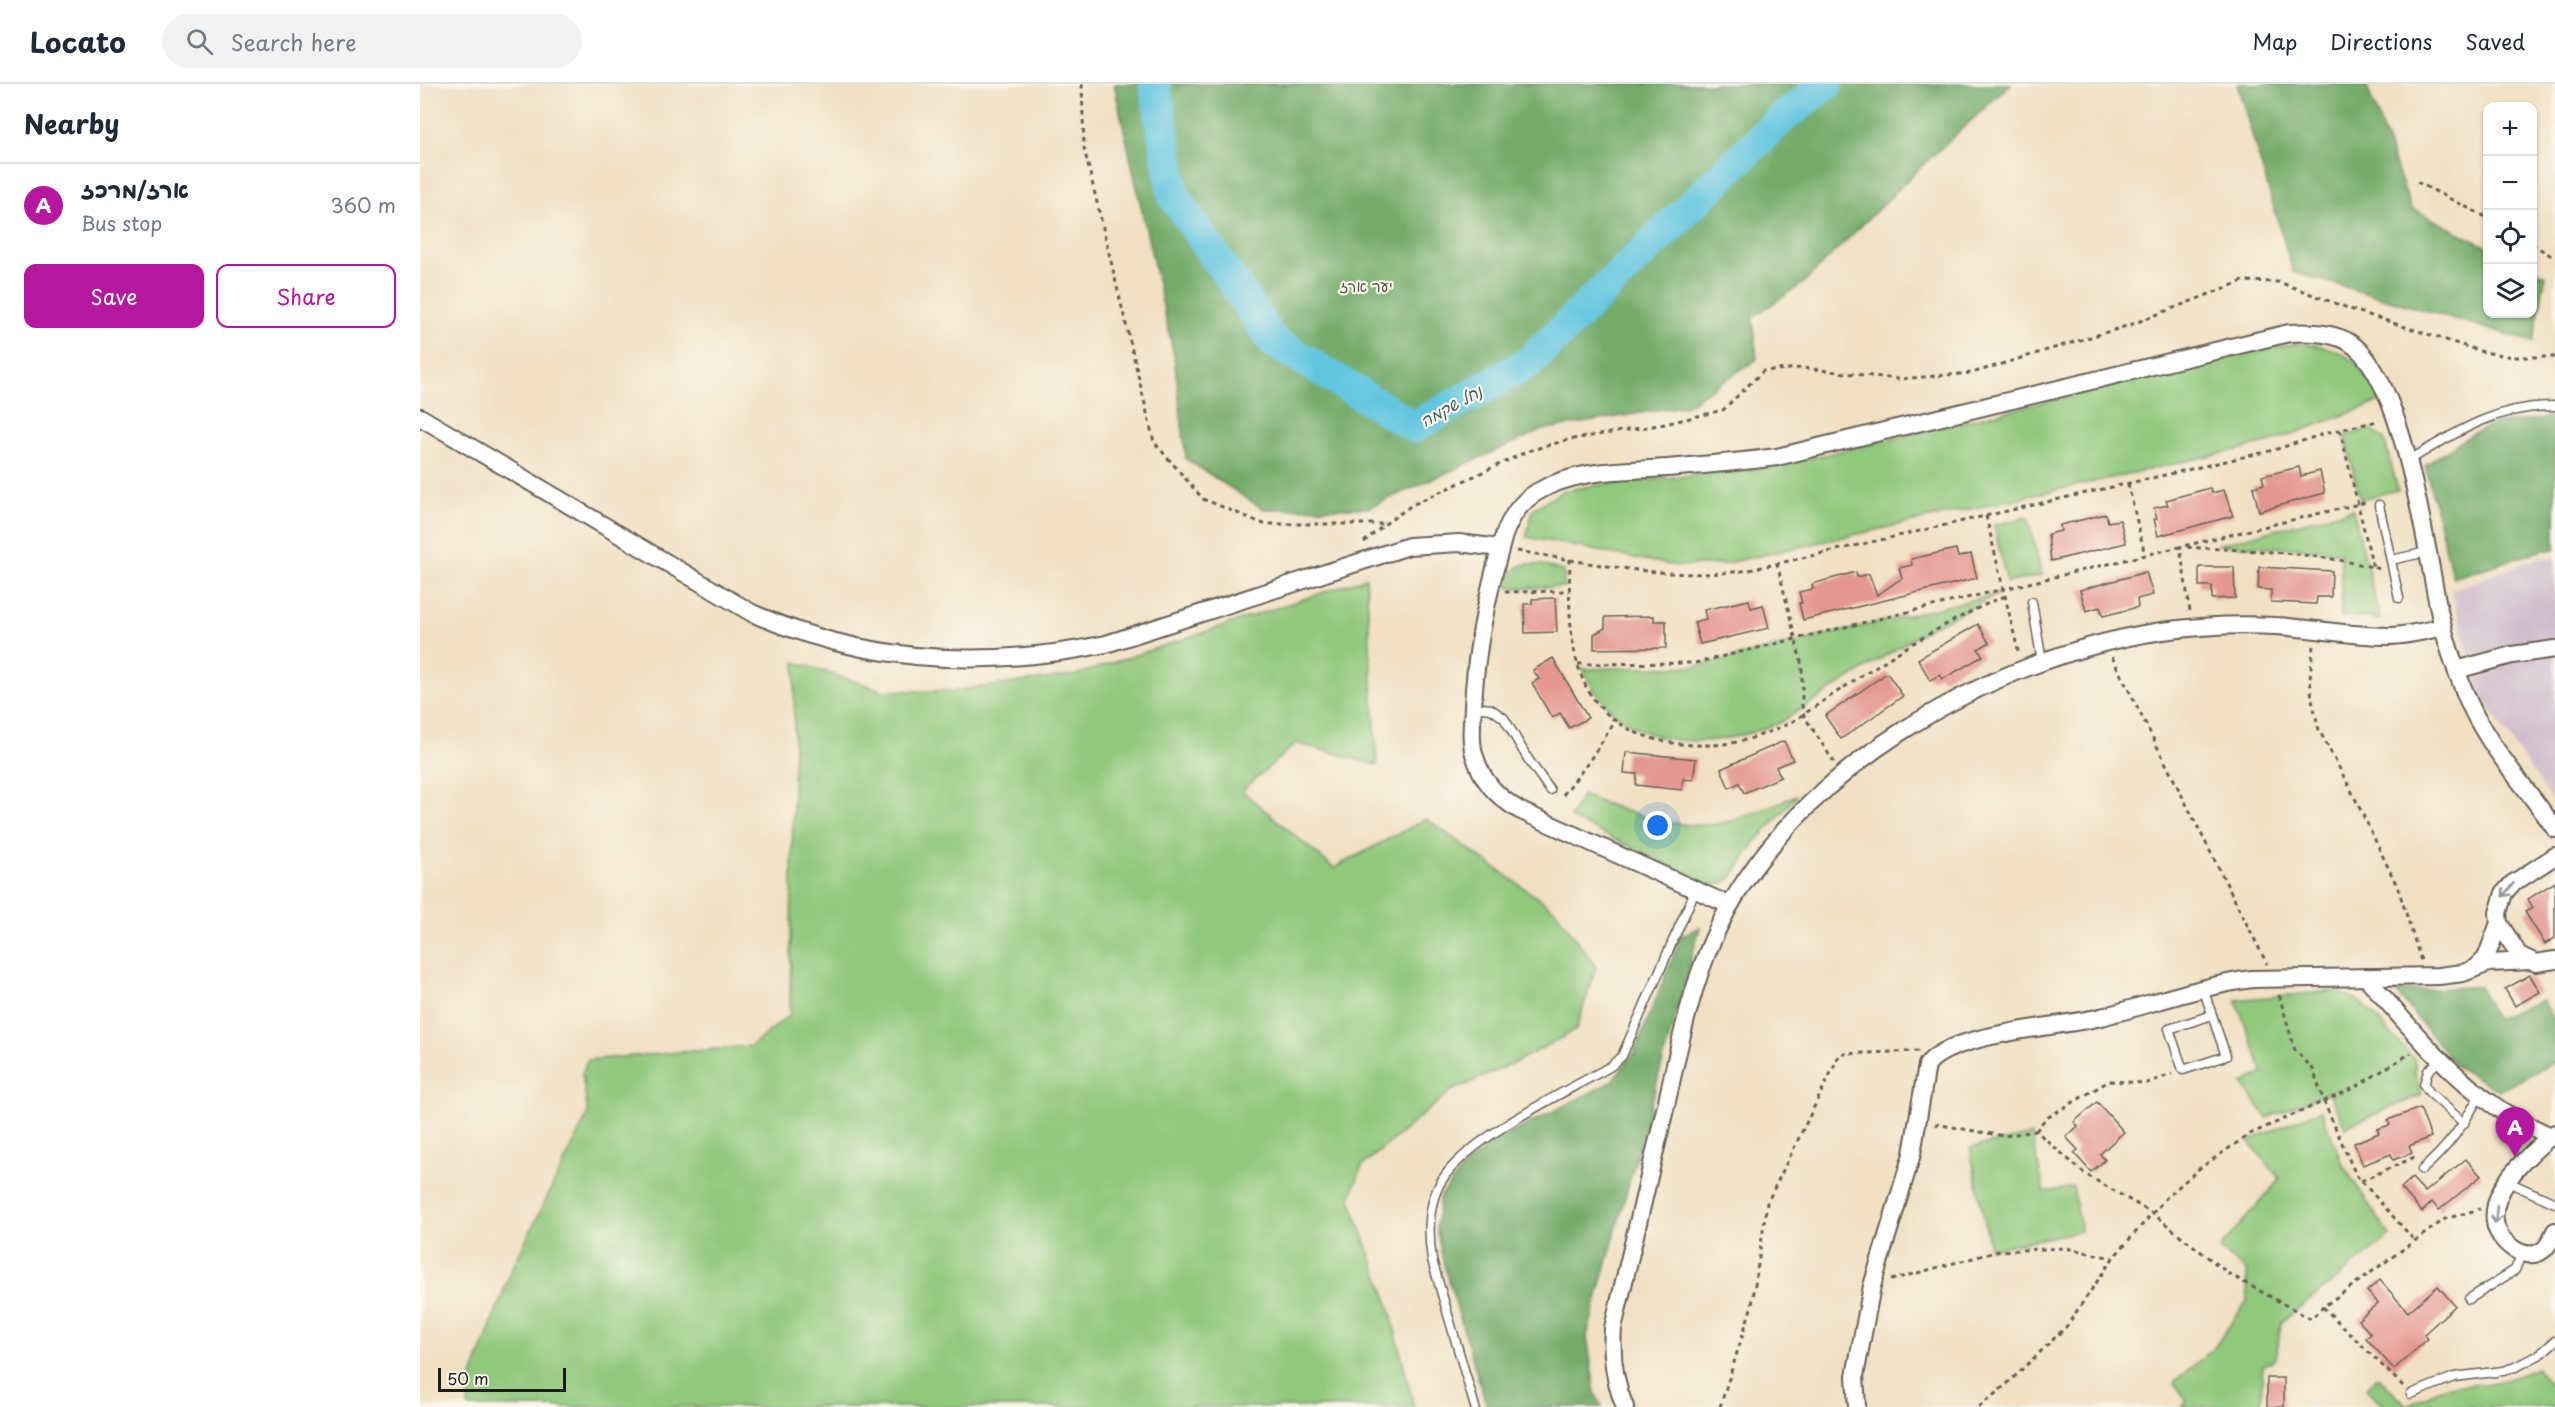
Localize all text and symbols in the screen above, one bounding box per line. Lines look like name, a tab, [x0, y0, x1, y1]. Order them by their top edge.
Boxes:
search box	[162, 14, 582, 68]
text: Locato	[30, 20, 126, 63]
icon: search	[183, 25, 216, 58]
text: Search here	[231, 25, 357, 58]
text: Map	[2252, 25, 2297, 57]
text: Directions	[2330, 25, 2432, 57]
text: Saved	[2465, 25, 2525, 57]
map controls	[2483, 102, 2537, 318]
button: +	[2483, 102, 2537, 156]
text: Nearby	[24, 104, 119, 143]
button: −	[2483, 156, 2537, 210]
text: ארז/מרכז	[81, 172, 189, 205]
text: A	[36, 190, 51, 220]
text: 360 m	[330, 190, 396, 220]
text: Bus stop	[81, 208, 162, 238]
button: locate	[2483, 210, 2537, 264]
button: Save	[24, 264, 204, 328]
button: Share	[216, 264, 396, 328]
button: layers	[2483, 264, 2537, 318]
park label: יער ארז	[1339, 274, 1393, 297]
water label: נחל שקמה	[1415, 378, 1487, 432]
your location	[1643, 811, 1672, 840]
one-way arrow	[2502, 882, 2515, 898]
pin: A	[2496, 1108, 2534, 1157]
one-way arrow	[2490, 1204, 2501, 1224]
scale bar	[438, 1365, 566, 1392]
text: 50 m	[447, 1366, 488, 1390]

